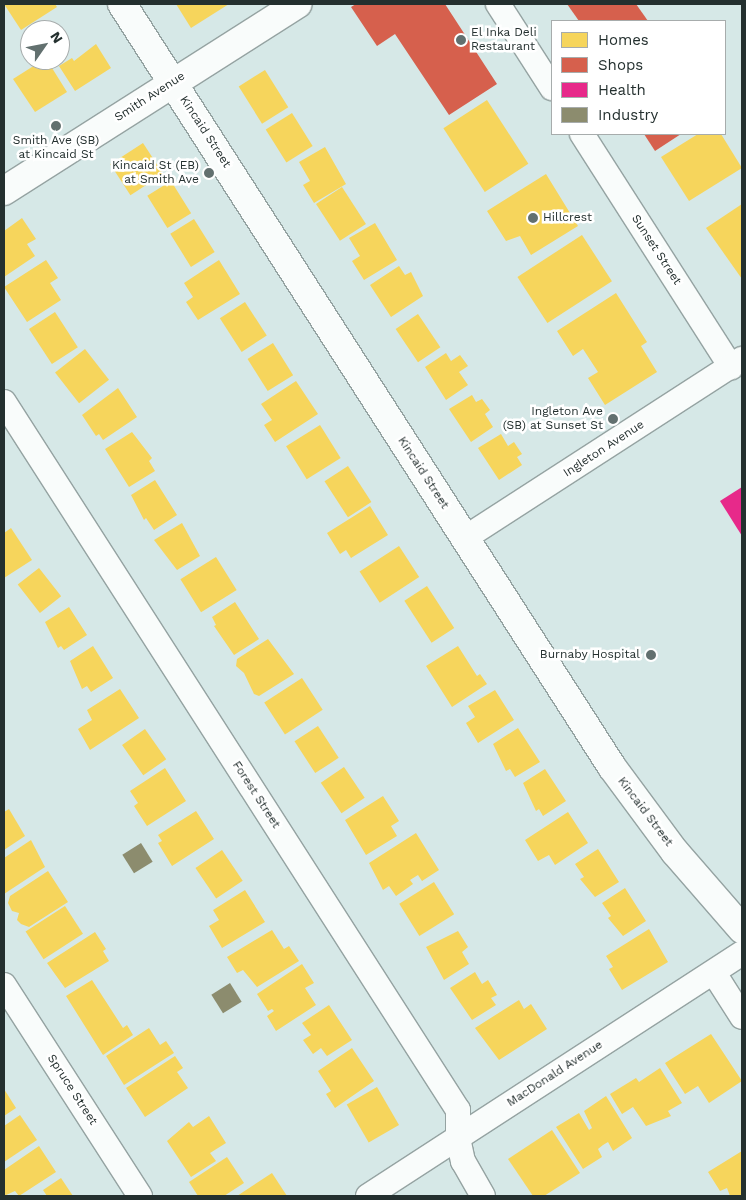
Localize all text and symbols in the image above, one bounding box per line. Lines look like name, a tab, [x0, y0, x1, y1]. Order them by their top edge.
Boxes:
north arrow	[20, 20, 70, 70]
legend	[551, 20, 726, 135]
place label: El Inka Deli Restaurant	[471, 26, 537, 54]
text: N	[47, 29, 66, 46]
text: Homes	[598, 31, 649, 49]
marker: El Inka Deli Restaurant	[455, 34, 467, 46]
text: Shops	[598, 56, 643, 74]
street label: Smith Avenue	[112, 69, 188, 125]
text: Health	[598, 81, 646, 99]
street label: Kincaid Street	[176, 93, 234, 171]
text: Industry	[598, 106, 658, 124]
marker: Smith Ave (SB) at Kincaid St	[50, 120, 62, 132]
place label: Smith Ave (SB) at Kincaid St	[13, 134, 99, 162]
place label: Kincaid St (EB) at Smith Ave	[112, 159, 199, 187]
marker: Kincaid St (EB) at Smith Ave	[203, 167, 215, 179]
place label: Hillcrest	[543, 211, 592, 225]
marker: Hillcrest	[527, 212, 539, 224]
street label: Sunset Street	[628, 212, 684, 288]
place label: Ingleton Ave (SB) at Sunset St	[503, 405, 603, 433]
marker: Ingleton Ave (SB) at Sunset St	[607, 413, 619, 425]
street label: Ingleton Avenue	[561, 417, 647, 481]
street label: Kincaid Street	[394, 434, 452, 512]
place label: Burnaby Hospital	[540, 648, 640, 662]
marker: Burnaby Hospital	[644, 648, 658, 662]
street label: Forest Street	[229, 759, 283, 831]
street label: Kincaid Street	[614, 775, 676, 849]
street label: MacDonald Avenue	[504, 1038, 606, 1110]
street label: Spruce Street	[44, 1052, 100, 1128]

